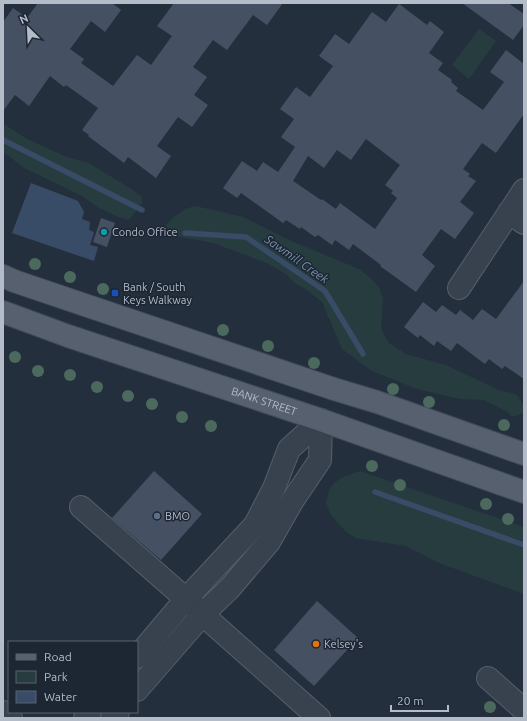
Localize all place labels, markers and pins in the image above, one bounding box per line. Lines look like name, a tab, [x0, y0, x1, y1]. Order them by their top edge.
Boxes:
place label: Condo Office	[112, 226, 178, 238]
marker: Condo Office	[99, 227, 109, 237]
place label: Bank / South Keys Walkway	[123, 281, 192, 306]
marker: Bank / South Keys Walkway	[110, 288, 120, 298]
place label: BMO	[165, 510, 190, 522]
marker: BMO	[152, 511, 162, 521]
place label: Kelsey's	[324, 638, 363, 650]
marker: Kelsey's	[311, 639, 321, 649]

